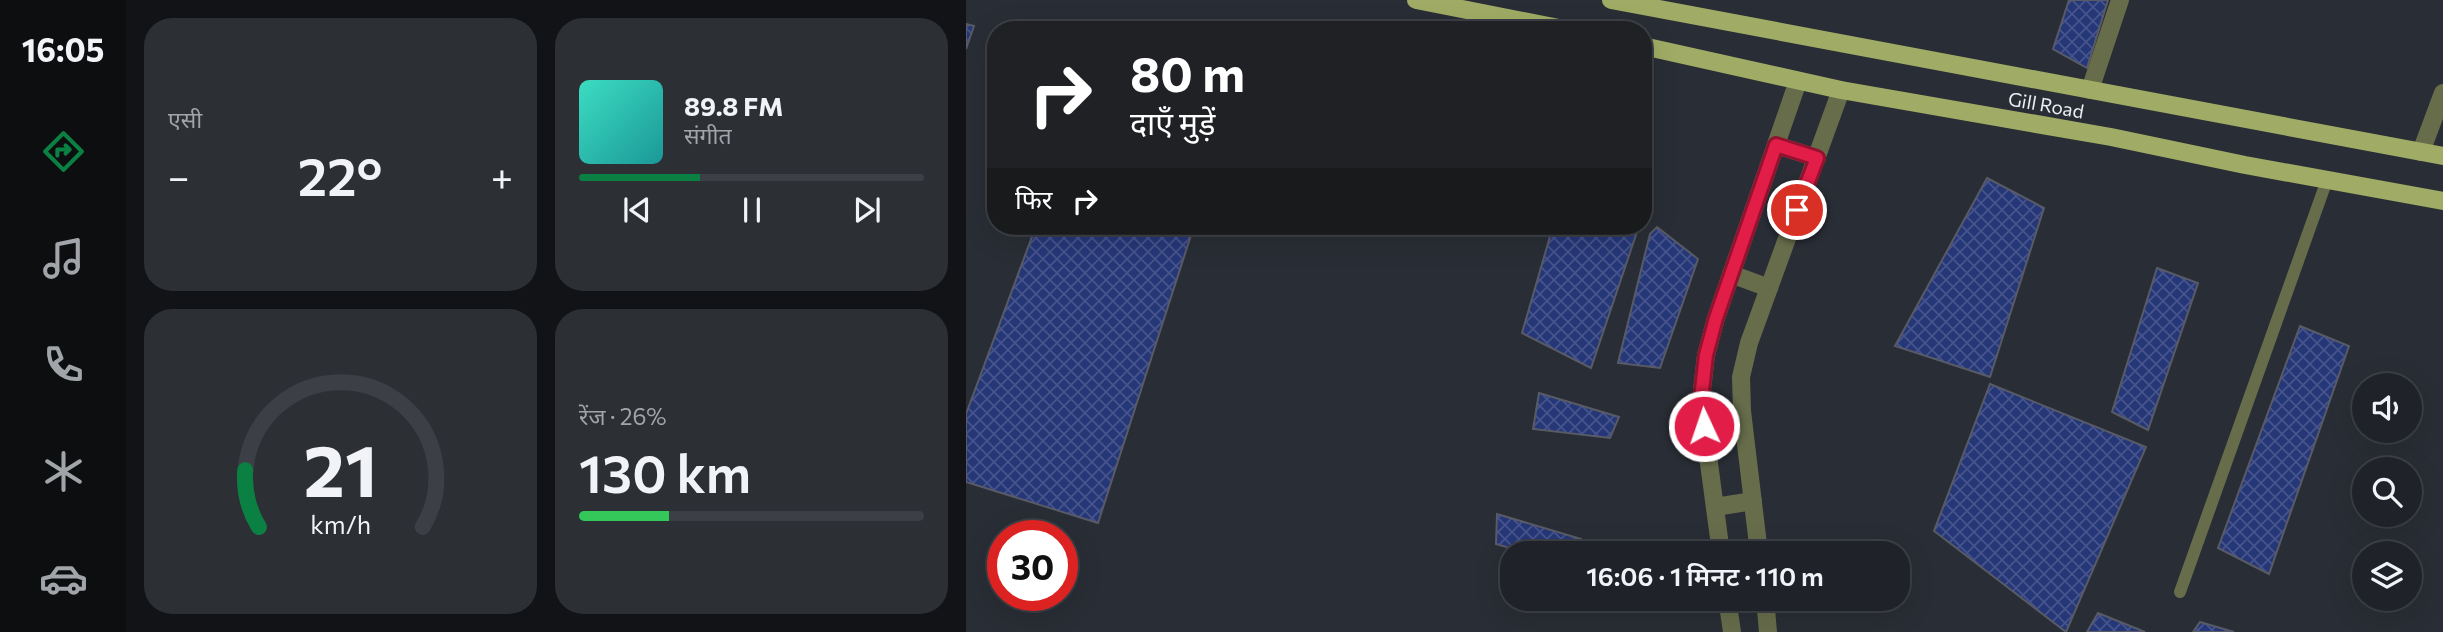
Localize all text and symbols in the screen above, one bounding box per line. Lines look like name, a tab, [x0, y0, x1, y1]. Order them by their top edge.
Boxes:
text: 16:05	[22, 29, 104, 69]
text: 80 m	[1130, 42, 1245, 102]
icon: right	[1015, 49, 1106, 140]
street label: Gill Road	[2006, 87, 2086, 122]
text: 89.8 FM	[684, 90, 783, 121]
text: दाएँ मुड़ें	[1130, 102, 1215, 142]
text: एसी	[168, 105, 202, 133]
text: संगीत	[684, 121, 732, 149]
icon: directions	[39, 127, 88, 176]
text: 22°	[298, 143, 382, 207]
text: −	[168, 152, 190, 199]
text: +	[491, 152, 513, 199]
pin	[1767, 180, 1827, 240]
icon: right	[1066, 182, 1104, 220]
text: फिर	[1015, 183, 1052, 214]
icon: previous	[618, 191, 656, 229]
icon: pause	[733, 191, 771, 229]
icon: next	[848, 191, 886, 229]
icon: arrive	[1778, 191, 1816, 229]
icon: music	[39, 234, 88, 283]
icon: phone	[39, 340, 88, 389]
map controls	[2352, 373, 2422, 611]
button: sound	[2352, 373, 2422, 443]
position arrow	[1667, 389, 1741, 463]
text: रेंज · 26%	[579, 402, 667, 430]
text: 21	[303, 424, 378, 513]
text: 130 km	[579, 440, 751, 504]
icon: climate	[39, 447, 88, 496]
button: search	[2352, 457, 2422, 527]
text: km/h	[310, 509, 371, 539]
speed limit sign: 30	[987, 520, 1078, 611]
button: layers	[2352, 541, 2422, 611]
icon: car	[39, 554, 88, 603]
text: 16:06 · 1 मिनट · 110 m	[1586, 560, 1824, 591]

